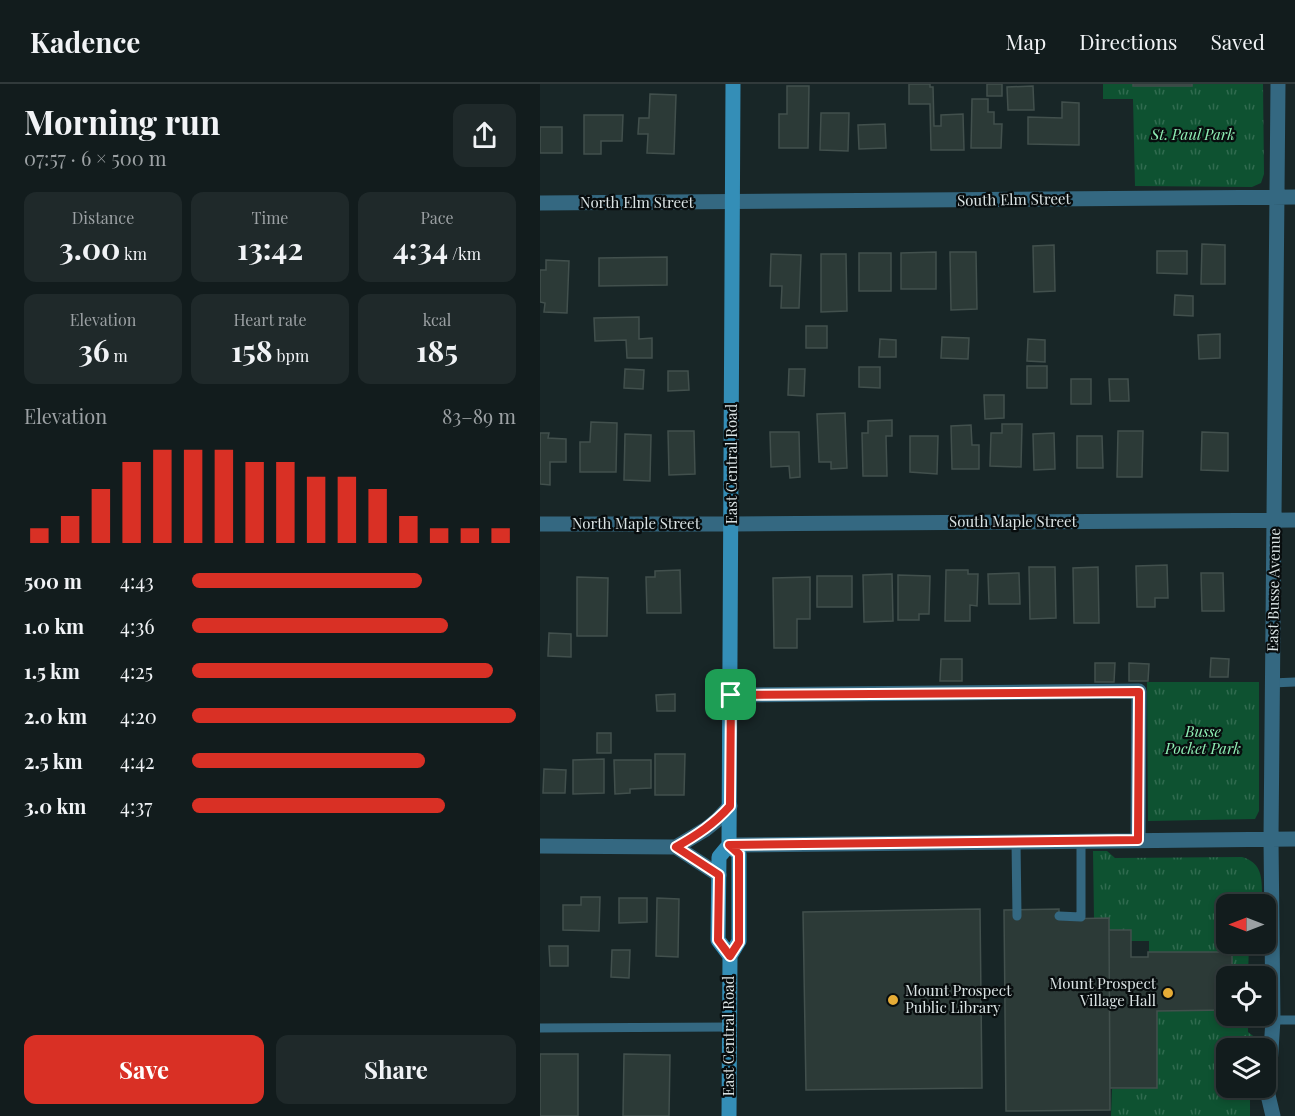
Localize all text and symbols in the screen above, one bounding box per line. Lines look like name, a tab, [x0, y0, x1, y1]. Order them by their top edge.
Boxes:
text: Kadence	[30, 23, 140, 60]
text: Map	[1005, 27, 1046, 55]
text: Directions	[1079, 27, 1177, 55]
text: Saved	[1210, 27, 1265, 55]
text: Morning run	[24, 99, 220, 143]
button: share	[453, 104, 516, 167]
park label: St. Paul Park	[1150, 124, 1235, 144]
text: 07:57 · 6 × 500 m	[24, 144, 166, 171]
street label: South Elm Street	[957, 188, 1072, 210]
street label: North Elm Street	[580, 192, 695, 212]
text: Distance	[72, 207, 134, 228]
text: Time	[252, 207, 288, 228]
text: Pace	[420, 207, 454, 228]
text: 3.00	[59, 228, 120, 268]
text: 13:42	[237, 228, 303, 268]
text: 4:34	[393, 228, 448, 268]
text: km	[120, 243, 147, 264]
text: /km	[448, 243, 481, 264]
text: Elevation	[70, 309, 136, 330]
text: Heart rate	[233, 309, 307, 330]
text: kcal	[423, 309, 451, 330]
text: 36	[78, 330, 110, 370]
text: 158	[231, 330, 273, 370]
text: 185	[416, 330, 458, 370]
text: m	[110, 345, 128, 366]
text: bpm	[273, 345, 309, 366]
text: Elevation	[24, 402, 107, 429]
text: 83–89 m	[442, 402, 516, 429]
street label: East Central Road	[721, 403, 741, 524]
street label: South Maple Street	[949, 511, 1078, 531]
street label: North Maple Street	[572, 513, 701, 533]
street label: East Busse Avenue	[1262, 528, 1284, 652]
text: 500 m	[24, 567, 82, 594]
text: 4:43	[120, 567, 154, 594]
text: 1.0 km	[24, 612, 84, 639]
text: 4:36	[120, 612, 155, 639]
text: 1.5 km	[24, 657, 80, 684]
text: 4:25	[120, 657, 153, 684]
pin	[705, 669, 756, 720]
icon: arrive	[714, 678, 747, 711]
text: 2.0 km	[24, 702, 87, 729]
text: 4:20	[120, 702, 157, 729]
park label: Busse Pocket Park	[1164, 721, 1241, 758]
text: 2.5 km	[24, 747, 83, 774]
text: 4:42	[120, 747, 155, 774]
text: 3.0 km	[24, 792, 86, 819]
text: 4:37	[120, 792, 152, 819]
north arrow	[1216, 894, 1276, 954]
map controls	[1216, 894, 1276, 1098]
button: locate	[1216, 966, 1276, 1026]
place label: Mount Prospect Village Hall	[1050, 973, 1157, 1010]
street label: East Central Road	[718, 975, 738, 1096]
place label: Mount Prospect Public Library	[905, 980, 1012, 1017]
marker: Mount Prospect Village Hall	[1161, 986, 1175, 1000]
marker: Mount Prospect Public Library	[886, 993, 900, 1007]
button: Save	[24, 1035, 264, 1104]
button: Share	[276, 1035, 516, 1104]
button: layers	[1216, 1038, 1276, 1098]

